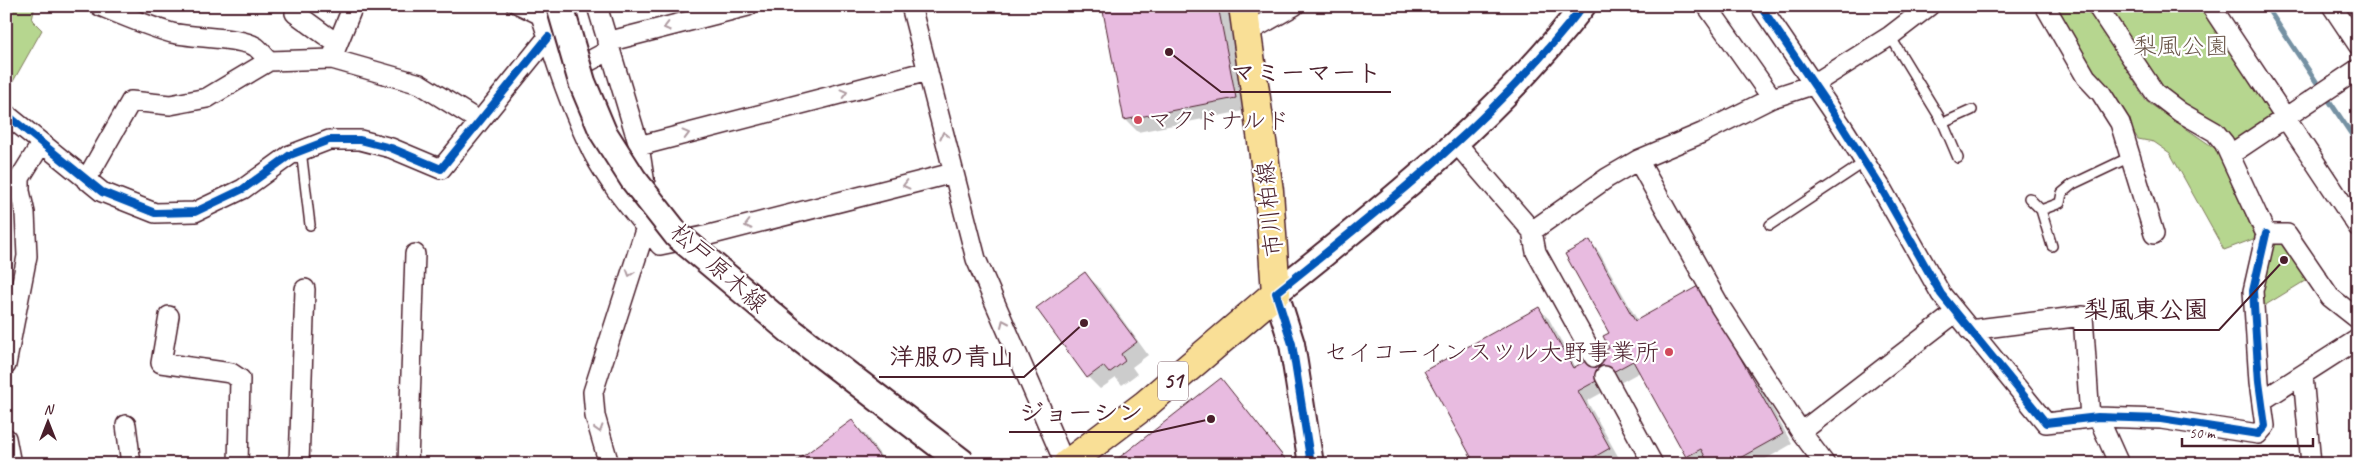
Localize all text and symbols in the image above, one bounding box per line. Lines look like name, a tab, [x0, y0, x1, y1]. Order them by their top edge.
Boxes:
one-way arrow	[663, 21, 672, 32]
park label: 梨風公園	[2133, 31, 2229, 61]
callout: マミーマート	[1221, 52, 1391, 92]
text: マミーマート	[1230, 57, 1382, 89]
one-way arrow	[839, 88, 848, 99]
place label: マクドナルド	[1148, 105, 1290, 135]
marker: マクドナルド	[1132, 114, 1144, 126]
one-way arrow	[682, 129, 691, 140]
one-way arrow	[939, 132, 949, 140]
street label: 市川柏線	[1249, 160, 1289, 258]
one-way arrow	[901, 179, 910, 190]
street label: 松戸原木線	[664, 217, 774, 319]
one-way arrow	[745, 220, 753, 230]
one-way arrow	[626, 269, 636, 277]
callout: 梨風東公園	[2074, 290, 2219, 330]
text: 梨風東公園	[2083, 294, 2209, 326]
one-way arrow	[999, 319, 1010, 328]
callout: 洋服の青山	[879, 337, 1024, 377]
place label: セイコーインスツル大野事業所	[1324, 337, 1659, 367]
text: 洋服の青山	[889, 341, 1015, 373]
marker: セイコーインスツル大野事業所	[1663, 346, 1675, 358]
road number: 51	[1158, 362, 1188, 401]
callout: ジョーシン	[1009, 392, 1153, 432]
text: ジョーシン	[1019, 397, 1143, 429]
north arrow	[22, 398, 72, 448]
text: N	[44, 401, 55, 418]
scale bar	[2182, 415, 2313, 447]
text: 50 m	[2189, 424, 2216, 443]
one-way arrow	[593, 425, 603, 433]

